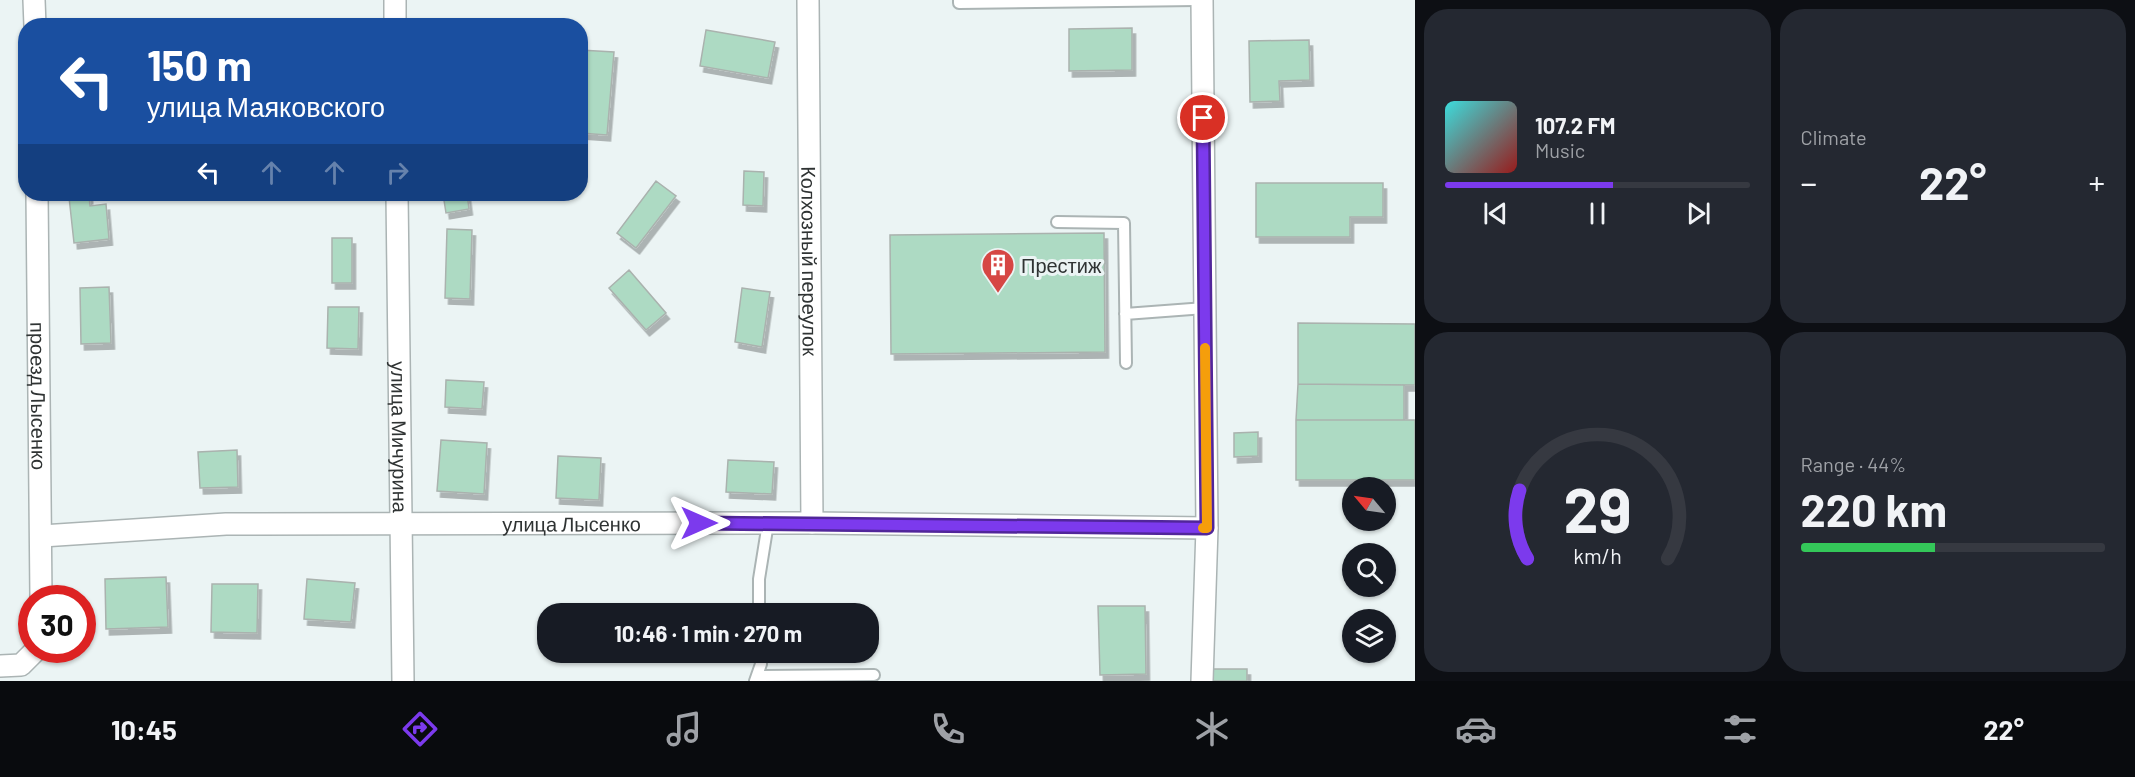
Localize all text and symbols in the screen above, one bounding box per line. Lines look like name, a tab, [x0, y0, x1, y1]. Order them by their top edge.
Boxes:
text: 150 m	[147, 39, 252, 89]
icon: left	[48, 42, 126, 120]
text: улица Маяковского	[147, 90, 385, 122]
pin	[1177, 92, 1228, 143]
icon: arrive	[1186, 101, 1219, 134]
text: 107.2 FM	[1535, 112, 1616, 138]
text: Climate	[1801, 125, 1867, 149]
text: Music	[1535, 138, 1585, 162]
text: 22°	[1919, 155, 1986, 209]
icon: left	[192, 156, 225, 189]
icon: ahead	[255, 156, 288, 189]
icon: ahead	[318, 156, 351, 189]
icon: right	[381, 156, 414, 189]
text: −	[1801, 162, 1817, 202]
text: +	[2088, 162, 2105, 202]
street label: Колхозный переулок	[797, 166, 823, 356]
icon: previous	[1479, 197, 1512, 230]
icon: pause	[1581, 197, 1614, 230]
icon: next	[1682, 197, 1715, 230]
building icon: Престиж	[980, 247, 1016, 294]
place label: Престиж	[1021, 253, 1102, 277]
street label: проезд Лысенко	[26, 322, 52, 470]
street label: улица Мичурина	[387, 361, 413, 514]
text: Range · 44%	[1801, 452, 1906, 476]
text: 29	[1563, 471, 1631, 545]
north arrow	[1342, 477, 1396, 531]
map controls	[1342, 477, 1396, 663]
text: 220 km	[1801, 482, 1947, 536]
position arrow	[667, 491, 731, 555]
street label: улица Лысенко	[502, 511, 641, 536]
button: search	[1342, 543, 1396, 597]
text: km/h	[1573, 543, 1622, 568]
speed limit sign: 30	[18, 585, 96, 663]
button: layers	[1342, 609, 1396, 663]
text: 10:46 · 1 min · 270 m	[614, 620, 802, 646]
icon: directions	[399, 708, 441, 750]
icon: music	[663, 708, 705, 750]
icon: phone	[927, 708, 969, 750]
icon: climate	[1191, 708, 1233, 750]
icon: car	[1455, 708, 1497, 750]
icon: filters	[1719, 708, 1761, 750]
text: 10:45	[111, 713, 177, 745]
text: 22°	[1983, 713, 2024, 745]

